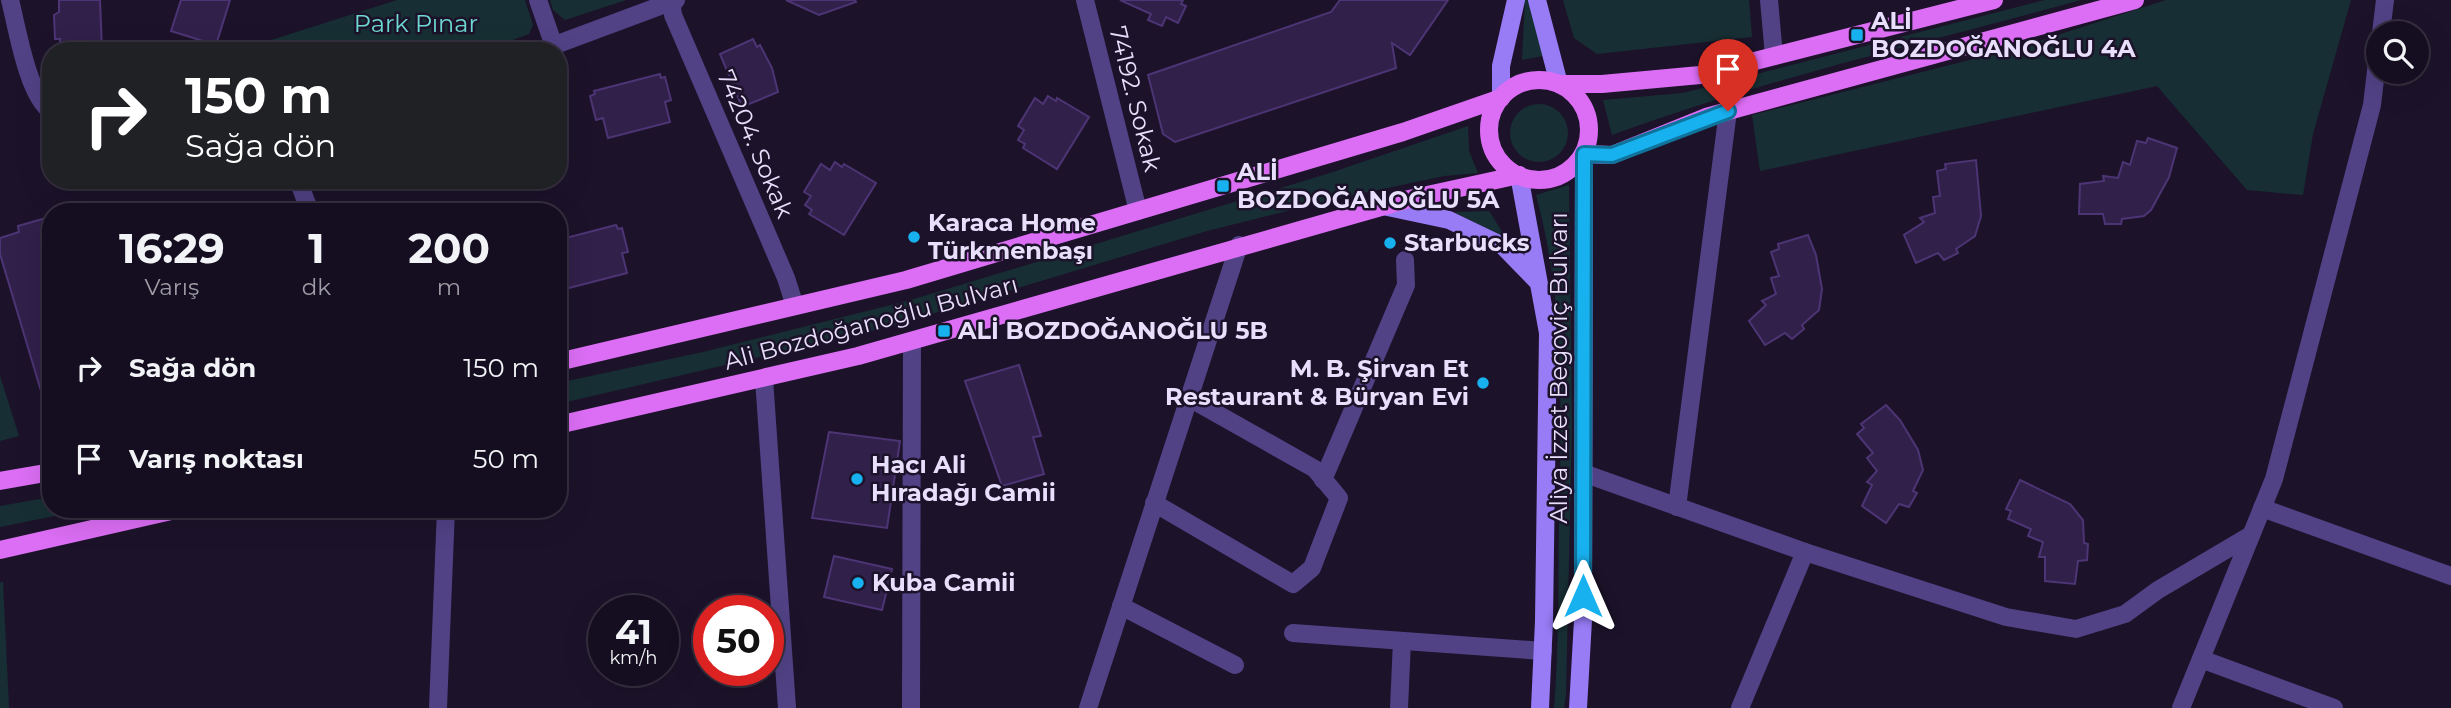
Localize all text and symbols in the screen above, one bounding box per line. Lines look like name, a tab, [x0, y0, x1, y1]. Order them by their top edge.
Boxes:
place label: ALİ BOZDOĞANOĞLU 4A	[1870, 6, 2136, 63]
park label: Park Pınar	[354, 9, 478, 38]
map controls	[2366, 21, 2429, 84]
button: search	[2366, 21, 2429, 84]
street label: 74192. Sokak	[1103, 23, 1168, 175]
marker: ALİ BOZDOĞANOĞLU 4A	[1849, 27, 1865, 43]
pin	[1698, 39, 1758, 111]
icon: arrive	[1709, 50, 1747, 88]
street label: 74204. Sokak	[711, 65, 800, 223]
text: 150 m	[185, 66, 332, 125]
icon: right	[70, 70, 161, 161]
text: Sağa dön	[185, 126, 336, 165]
place label: ALİ BOZDOĞANOĞLU 5A	[1236, 157, 1500, 214]
marker: ALİ BOZDOĞANOĞLU 5A	[1215, 178, 1231, 194]
place label: Karaca Home Türkmenbaşı	[928, 208, 1096, 265]
street label: Aliya İzzet Begoviç Bulvarı	[1544, 212, 1573, 524]
text: 16:29	[119, 222, 225, 274]
text: 1	[308, 222, 325, 274]
text: 200	[408, 222, 490, 274]
place label: Starbucks	[1404, 228, 1530, 257]
marker: Karaca Home Türkmenbaşı	[906, 229, 922, 245]
marker: Starbucks	[1382, 235, 1398, 251]
street label: Ali Bozdoğanoğlu Bulvarı	[721, 269, 1021, 376]
text: Varış	[144, 273, 199, 301]
text: dk	[302, 273, 331, 301]
text: m	[437, 273, 461, 301]
place label: ALİ BOZDOĞANOĞLU 5B	[957, 316, 1268, 345]
marker: ALİ BOZDOĞANOĞLU 5B	[936, 323, 952, 339]
icon: right	[70, 349, 108, 387]
text: Sağa dön	[129, 352, 256, 384]
text: 150 m	[463, 352, 539, 384]
place label: M. B. Şirvan Et Restaurant & Büryan Evi	[1165, 354, 1470, 411]
marker: M. B. Şirvan Et Restaurant & Büryan Evi	[1475, 375, 1491, 391]
icon: arrive	[70, 440, 108, 478]
text: Varış noktası	[129, 443, 304, 475]
text: 50 m	[473, 443, 539, 475]
place label: Hacı Ali Hıradağı Camii	[871, 450, 1056, 507]
marker: Hacı Ali Hıradağı Camii	[849, 471, 865, 487]
position arrow	[1546, 559, 1620, 633]
place label: Kuba Camii	[872, 568, 1016, 597]
marker: Kuba Camii	[850, 575, 866, 591]
speed limit sign: 50	[693, 595, 784, 686]
text: 41	[615, 610, 652, 653]
text: km/h	[609, 647, 658, 669]

